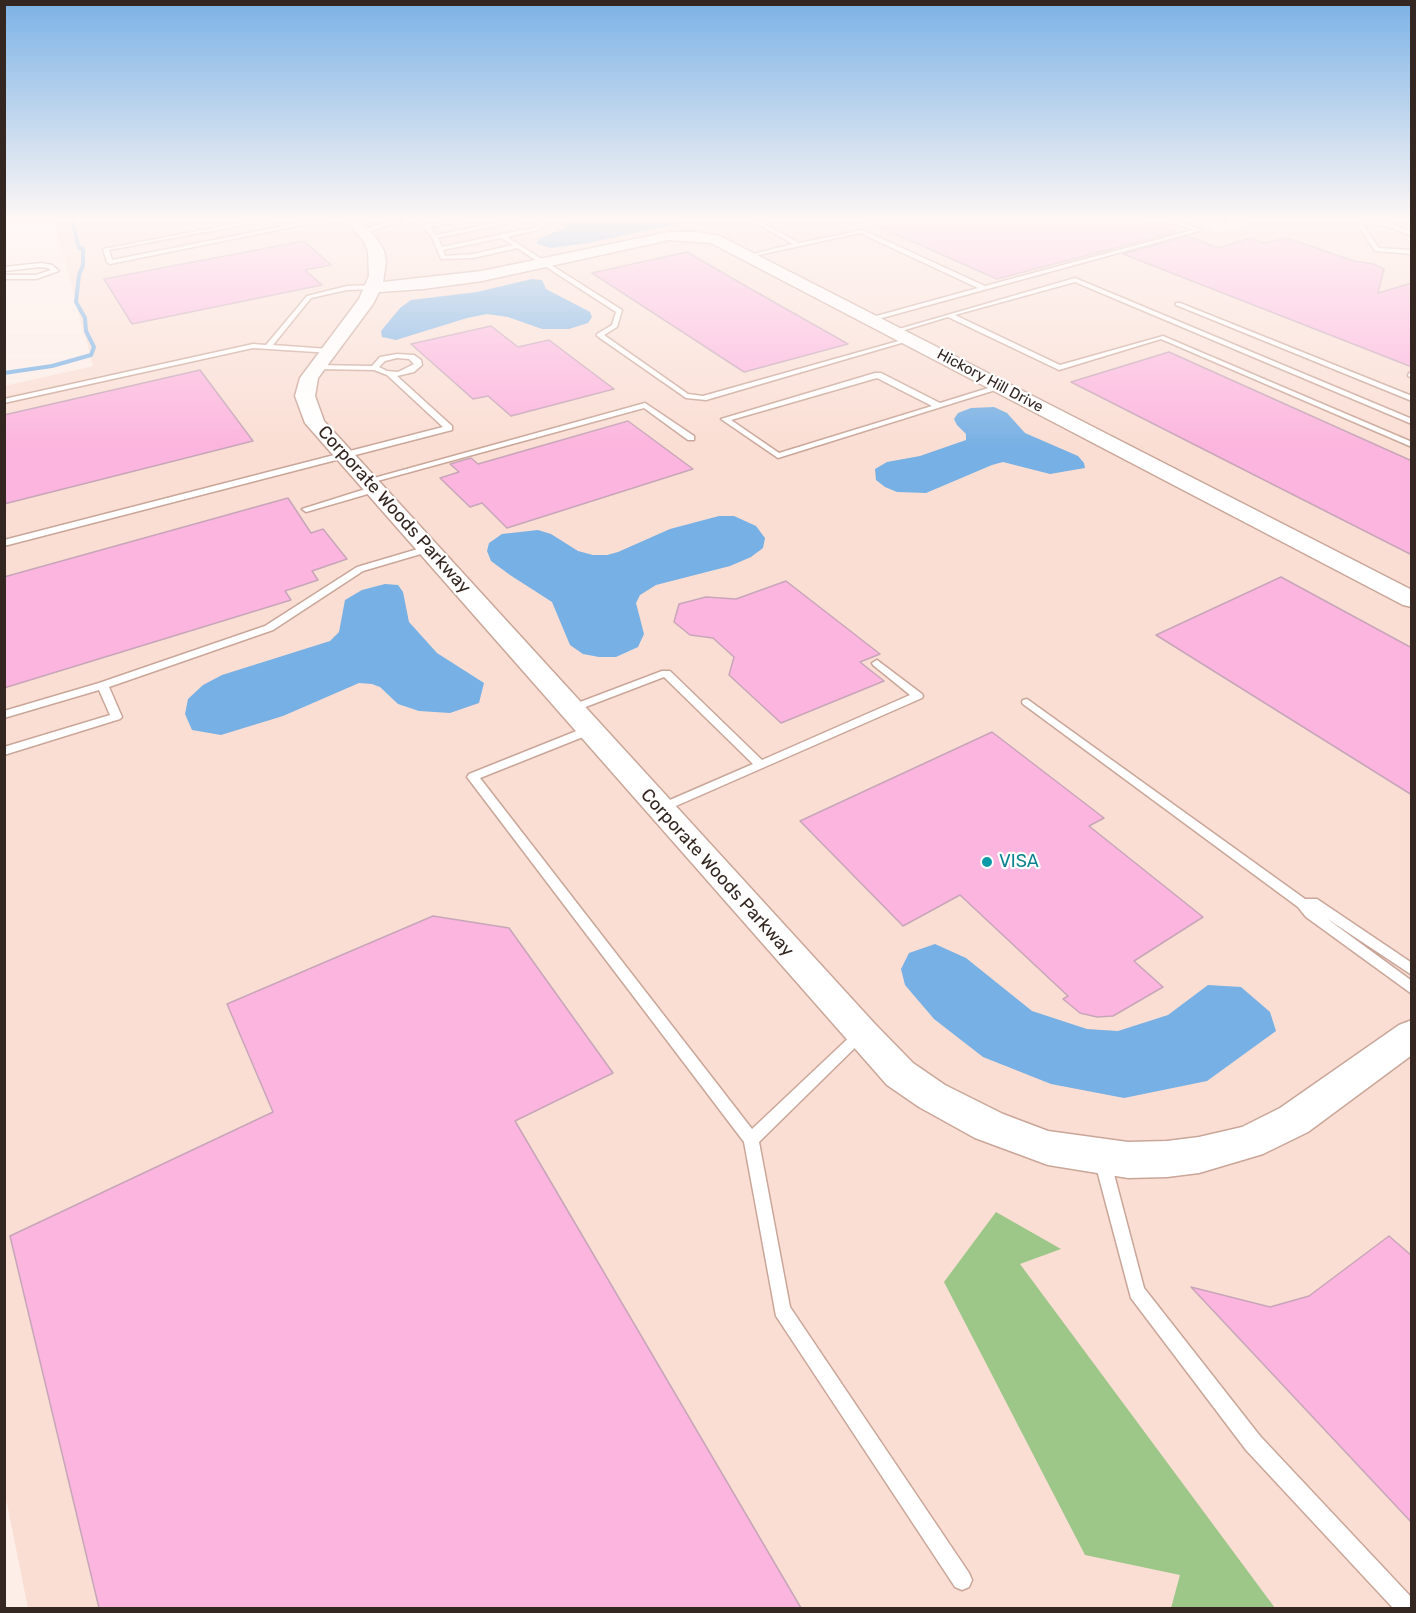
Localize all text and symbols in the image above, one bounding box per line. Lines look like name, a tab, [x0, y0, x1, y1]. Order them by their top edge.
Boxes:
street label: Hickory Hill Drive	[934, 345, 1046, 417]
street label: Corporate Woods Parkway	[313, 422, 475, 598]
street label: Corporate Woods Parkway	[636, 785, 798, 961]
place label: VISA	[999, 851, 1039, 873]
marker: VISA	[980, 855, 994, 869]

